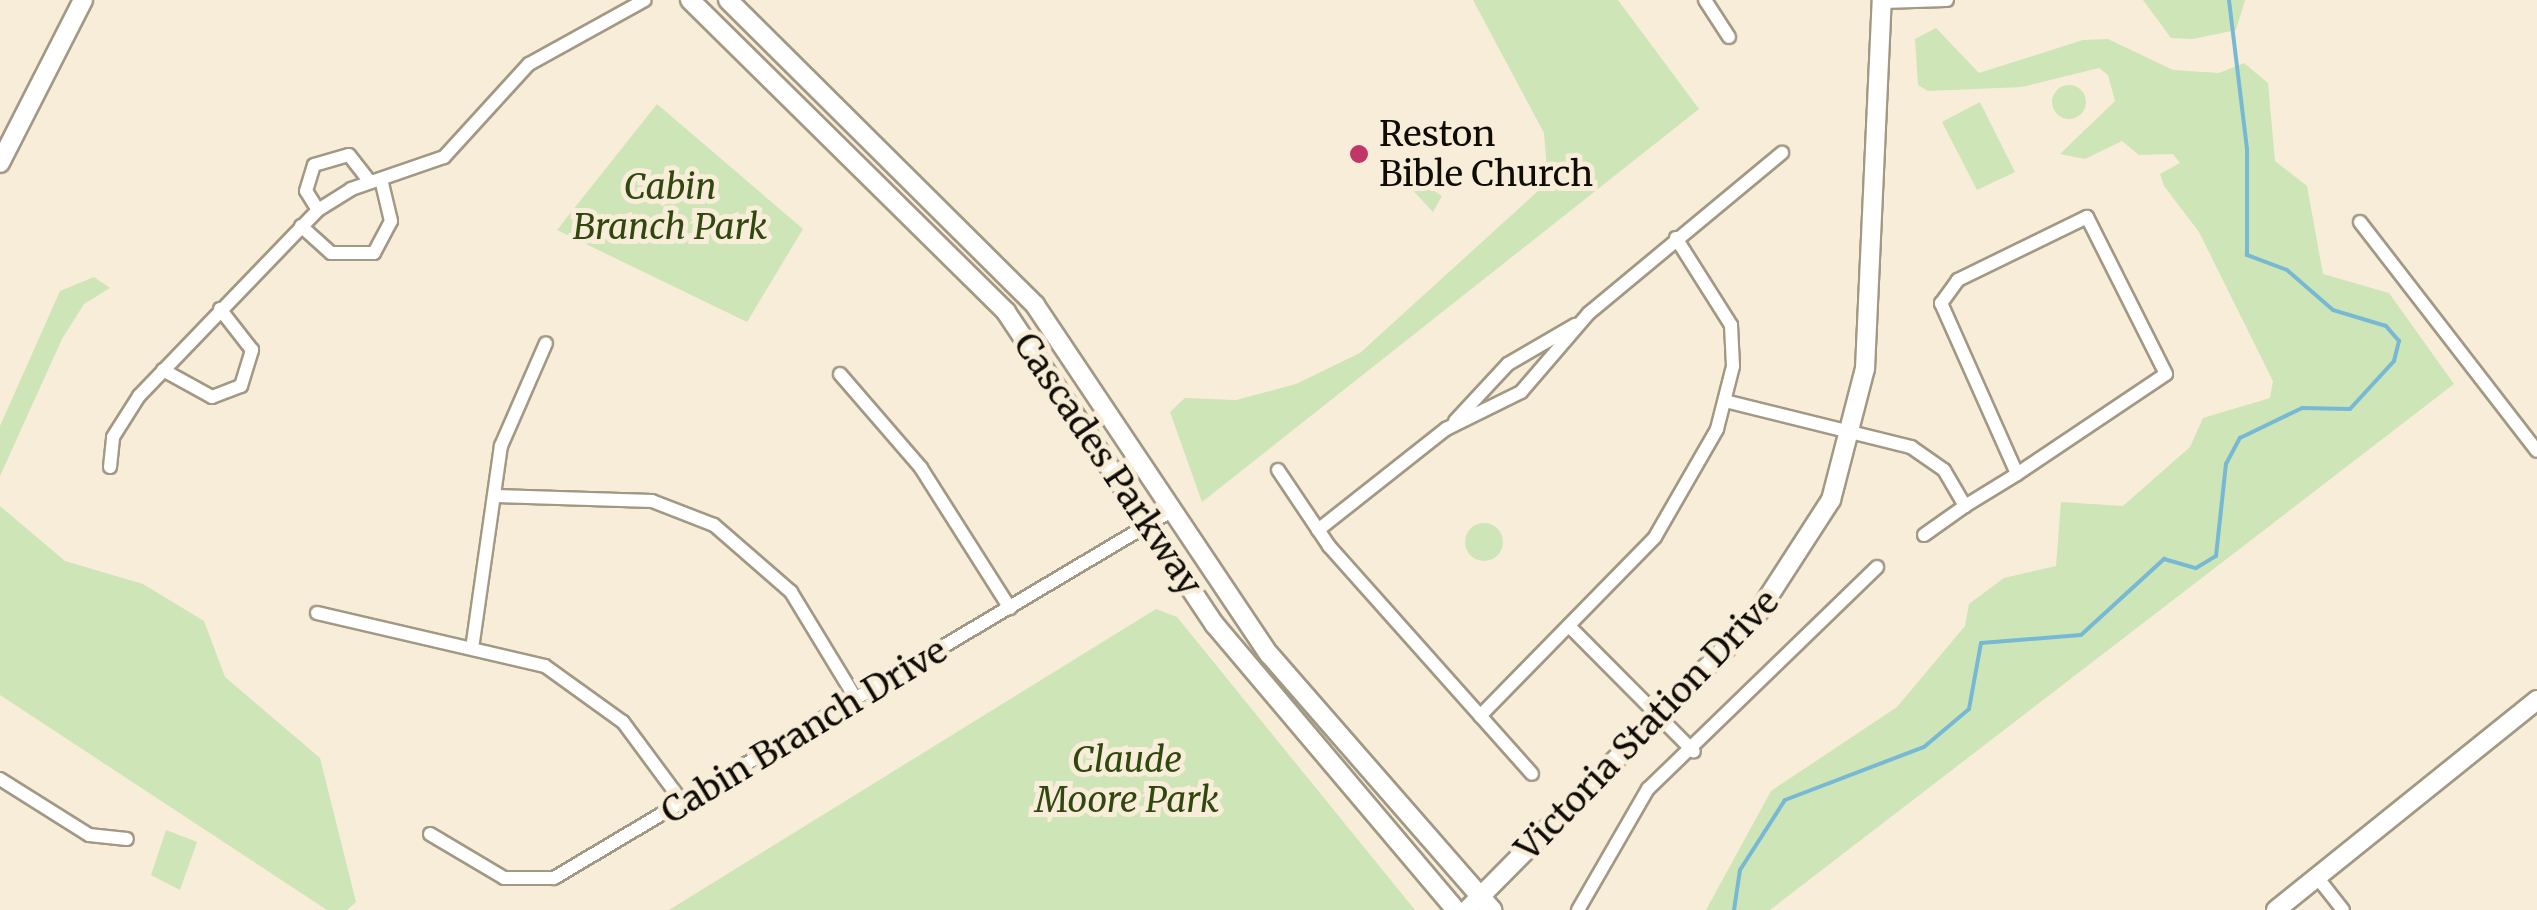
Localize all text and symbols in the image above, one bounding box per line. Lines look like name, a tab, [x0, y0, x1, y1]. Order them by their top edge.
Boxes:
place label: Reston Bible Church	[1379, 113, 1593, 195]
marker: Reston Bible Church	[1348, 143, 1370, 165]
park label: Cabin Branch Park	[573, 166, 767, 248]
street label: Cascades Parkway	[1005, 325, 1211, 603]
street label: Victoria Station Drive	[1507, 581, 1787, 869]
street label: Cabin Branch Drive	[654, 629, 954, 833]
park label: Claude Moore Park	[1035, 739, 1219, 821]

